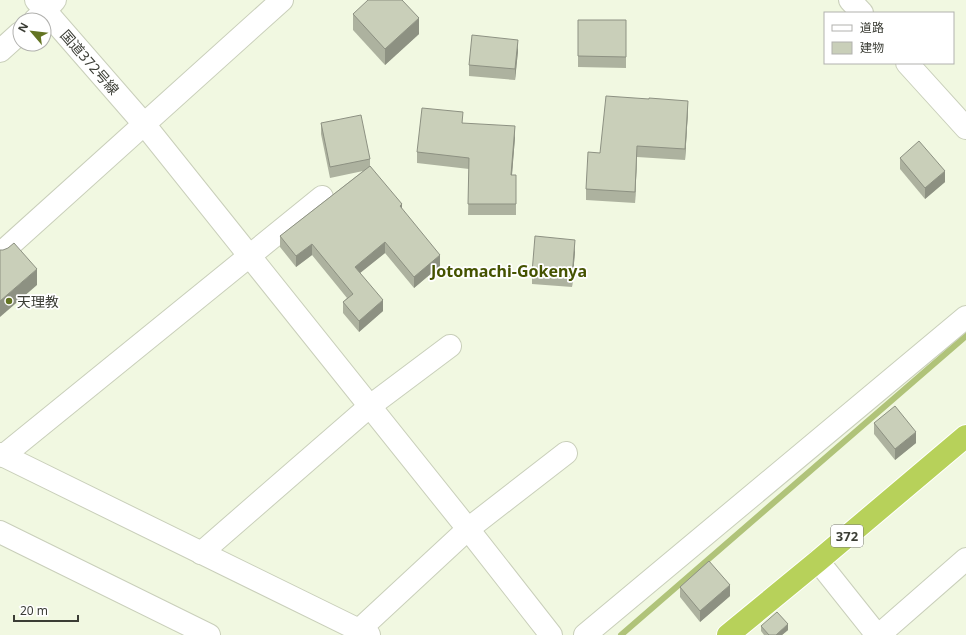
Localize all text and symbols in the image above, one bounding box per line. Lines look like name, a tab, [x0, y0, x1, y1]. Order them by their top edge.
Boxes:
north arrow	[12, 12, 52, 52]
legend	[824, 12, 954, 64]
text: 道路	[860, 19, 884, 36]
text: N	[14, 20, 31, 35]
street label: 国道372号線	[57, 26, 123, 98]
text: 建物	[860, 39, 884, 56]
district label: Jotomachi-Gokenya	[429, 260, 587, 282]
place label: 天理教	[17, 292, 59, 311]
marker: 天理教	[4, 296, 14, 306]
road number: 372	[831, 525, 863, 547]
scale bar	[14, 597, 78, 623]
text: 20 m	[20, 602, 48, 619]

